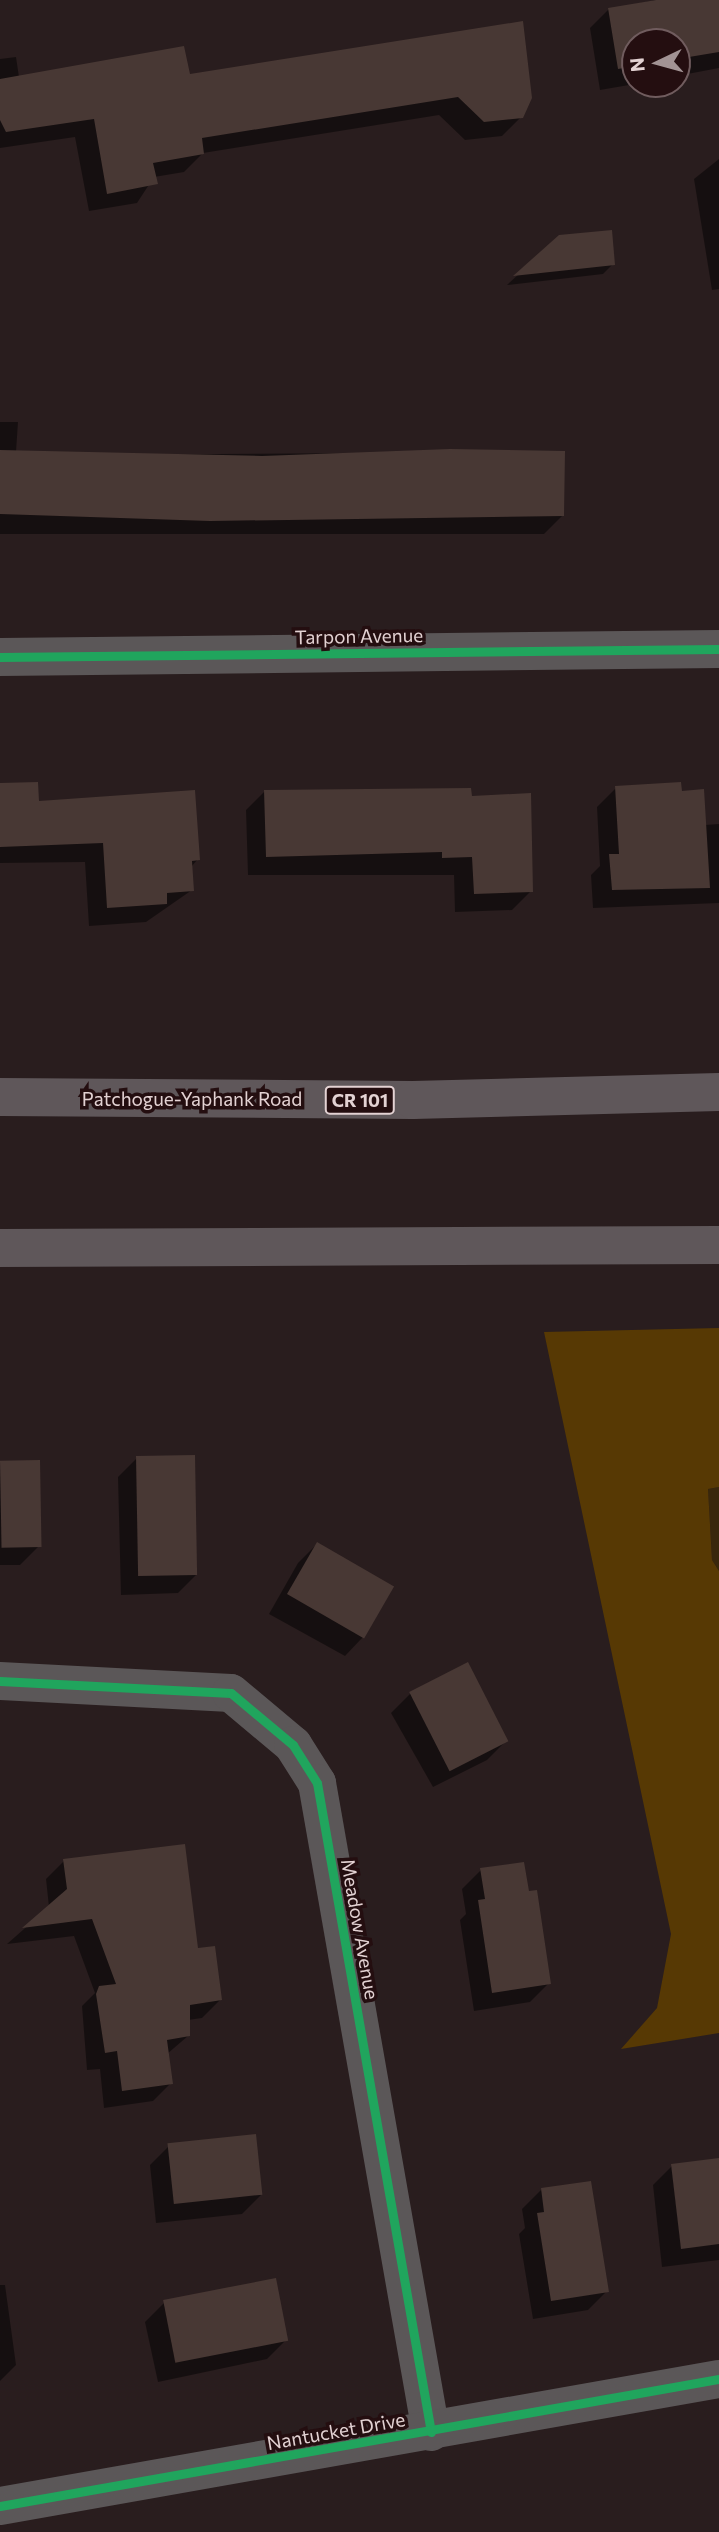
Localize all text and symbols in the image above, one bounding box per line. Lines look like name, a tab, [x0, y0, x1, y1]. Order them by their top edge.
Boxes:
north arrow	[621, 28, 691, 98]
text: N	[624, 57, 649, 73]
street label: Tarpon Avenue	[295, 623, 423, 649]
road number: CR 101	[323, 1086, 397, 1114]
street label: Patchogue-Yaphank Road	[82, 1088, 302, 1110]
street label: Meadow Avenue	[336, 1857, 384, 2001]
street label: Nantucket Drive	[265, 2408, 407, 2454]

